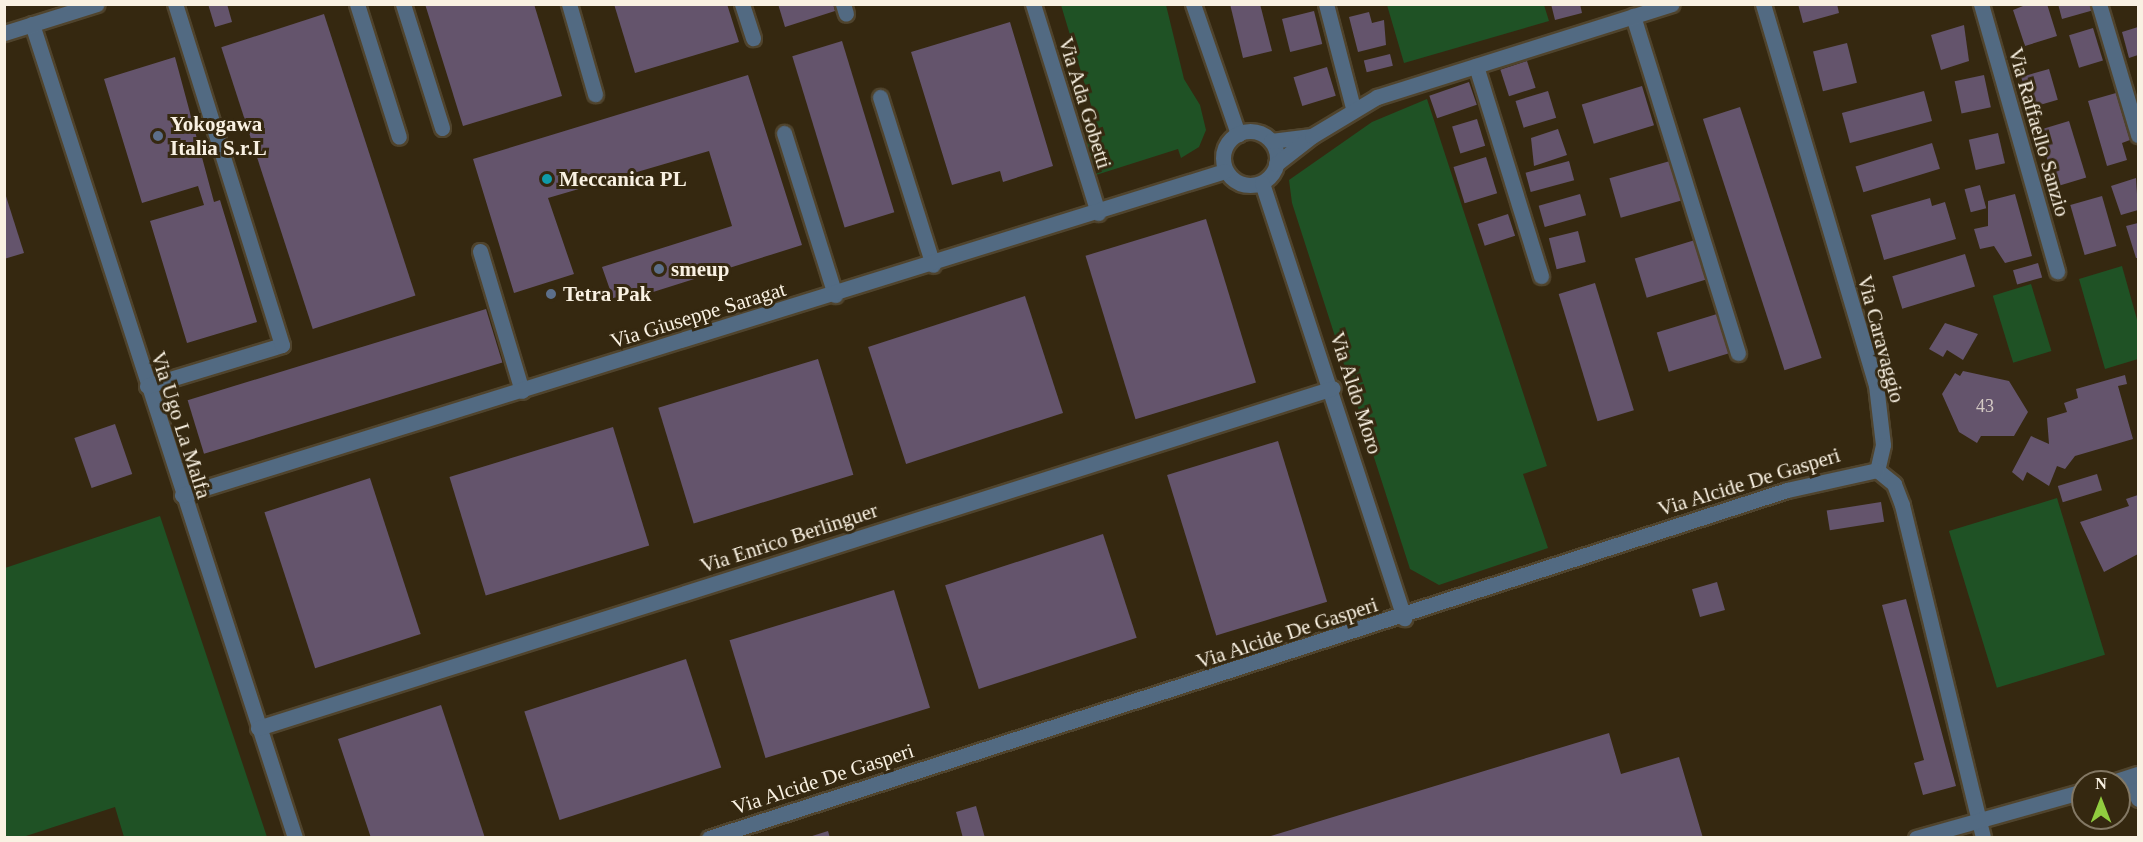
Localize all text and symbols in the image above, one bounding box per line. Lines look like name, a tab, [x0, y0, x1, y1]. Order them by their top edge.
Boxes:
street label: Via Ada Gobetti	[1053, 34, 1117, 172]
street label: Via Raffaello Sanzio	[2003, 45, 2075, 219]
place label: Yokogawa Italia S.r.L	[170, 111, 267, 161]
marker: Yokogawa Italia S.r.L	[151, 129, 165, 143]
place label: Meccanica PL	[559, 166, 687, 192]
marker: Meccanica PL	[540, 172, 554, 186]
place label: smeup	[671, 256, 729, 282]
marker: smeup	[652, 262, 666, 276]
street label: Via Caravaggio	[1852, 272, 1910, 406]
street label: Via Giuseppe Saragat	[607, 276, 789, 354]
place label: Tetra Pak	[563, 281, 651, 307]
marker: Tetra Pak	[544, 287, 558, 301]
street label: Via Aldo Moro	[1324, 328, 1388, 458]
street label: Via Ugo La Malfa	[145, 348, 217, 502]
house number: 43	[1976, 395, 1994, 417]
street label: Via Alcide De Gasperi	[1654, 442, 1844, 522]
street label: Via Enrico Berlinguer	[697, 497, 881, 579]
street label: Via Alcide De Gasperi	[1192, 592, 1382, 674]
street label: Via Alcide De Gasperi	[728, 738, 918, 820]
north arrow	[2071, 770, 2131, 830]
text: N	[2095, 775, 2107, 792]

